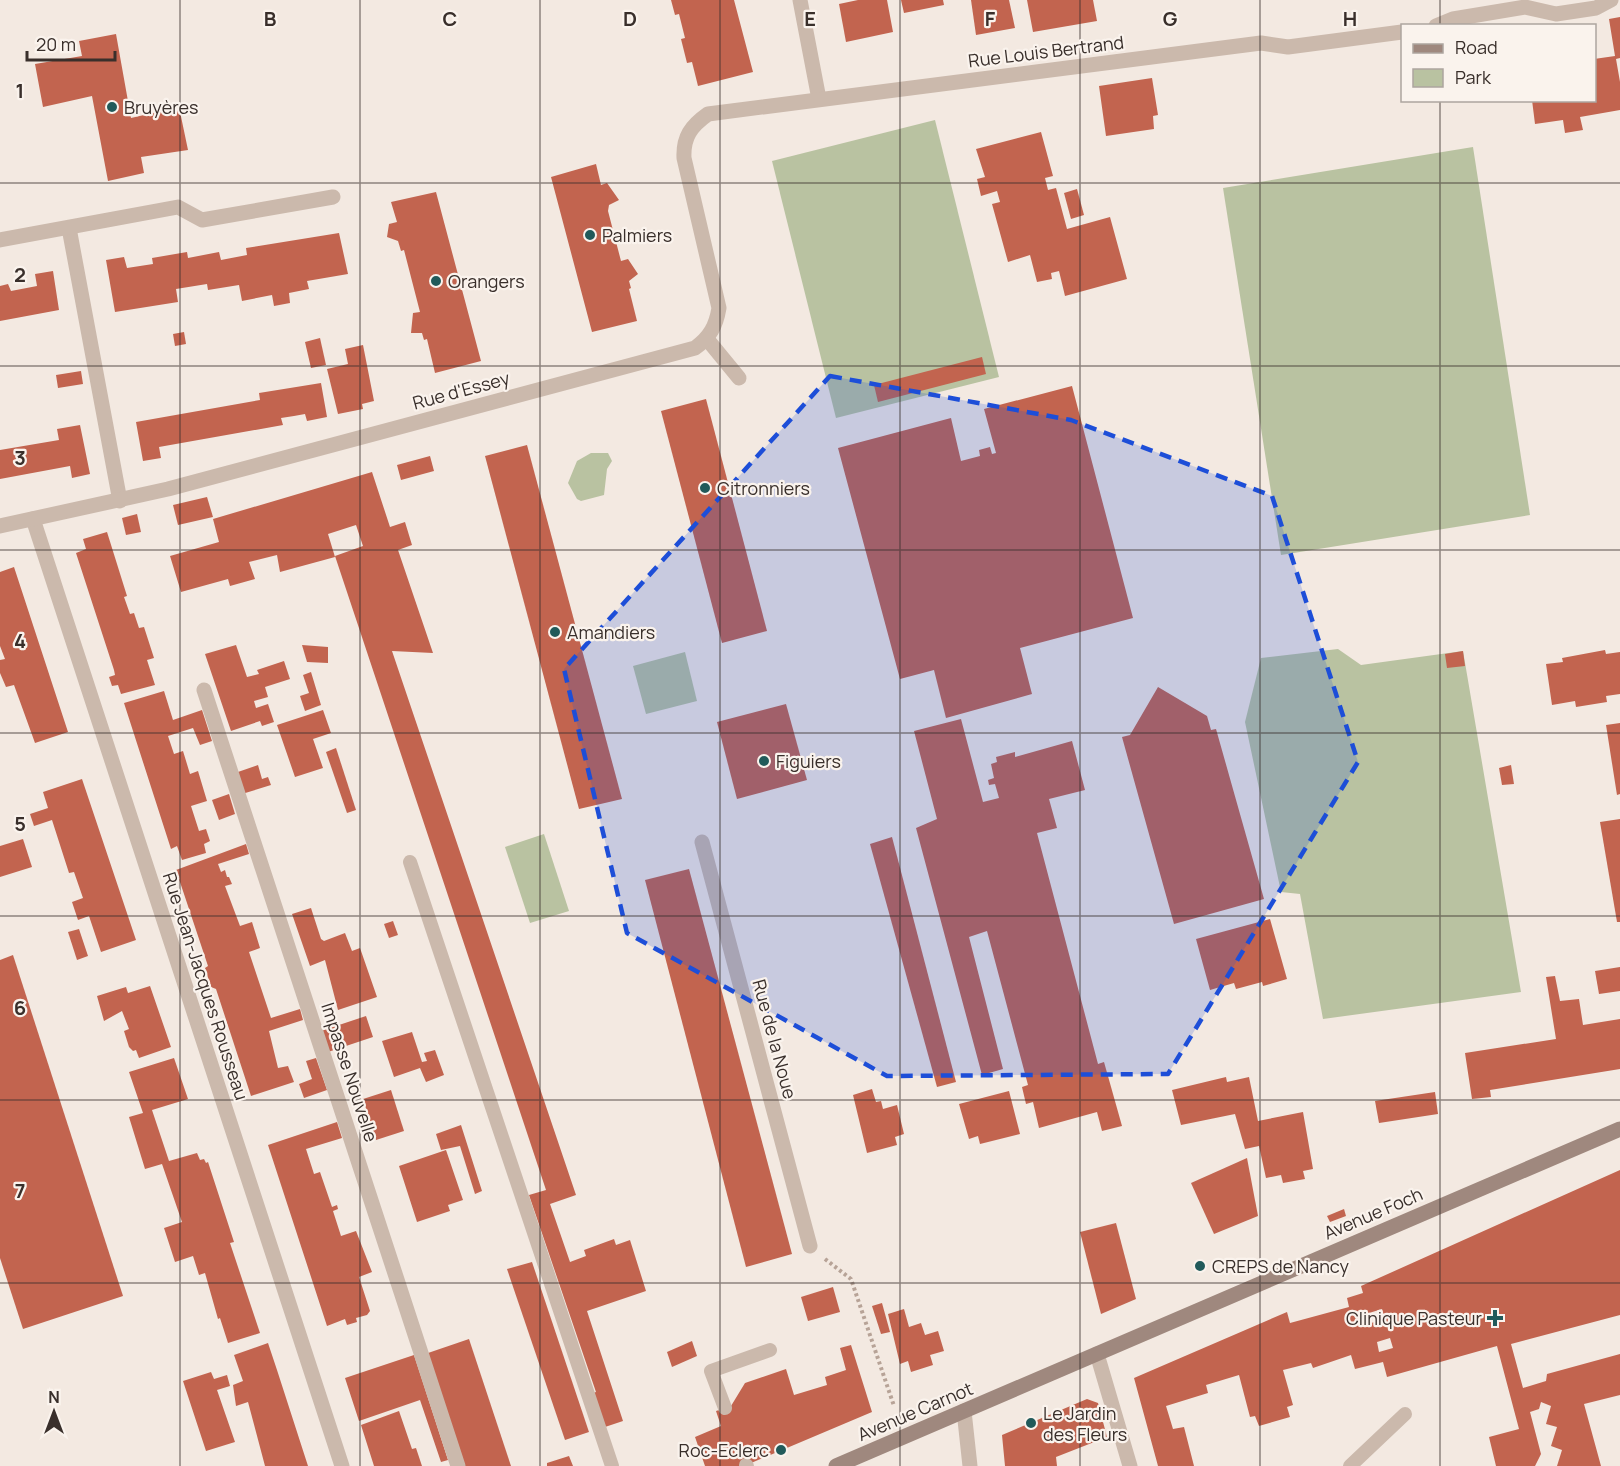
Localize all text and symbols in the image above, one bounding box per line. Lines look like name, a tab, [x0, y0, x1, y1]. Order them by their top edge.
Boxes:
text: B	[264, 5, 277, 32]
text: C	[443, 5, 457, 32]
text: D	[623, 5, 637, 32]
text: E	[804, 5, 816, 32]
text: F	[985, 5, 996, 32]
text: G	[1163, 5, 1178, 32]
text: H	[1343, 5, 1357, 32]
scale bar	[27, 24, 116, 62]
legend	[1401, 24, 1596, 102]
street label: Rue Louis Bertrand	[967, 30, 1125, 72]
text: 20 m	[36, 32, 76, 56]
text: Road	[1455, 35, 1498, 59]
text: Park	[1455, 65, 1492, 89]
text: 1	[16, 77, 24, 104]
place label: Bruyères	[124, 95, 199, 119]
marker: Bruyères	[105, 100, 119, 114]
place label: Palmiers	[602, 223, 672, 247]
marker: Palmiers	[583, 228, 597, 242]
text: 2	[14, 261, 26, 288]
place label: Orangers	[448, 269, 525, 293]
marker: Orangers	[429, 274, 443, 288]
street label: Rue d'Essey	[410, 365, 513, 414]
text: 3	[14, 444, 26, 471]
place label: Citronniers	[717, 476, 810, 500]
marker: Citronniers	[698, 481, 712, 495]
place label: Amandiers	[567, 620, 655, 644]
marker: Amandiers	[548, 625, 562, 639]
text: 4	[14, 627, 26, 654]
place label: Figuiers	[776, 749, 841, 773]
marker: Figuiers	[757, 754, 771, 768]
text: 5	[14, 810, 26, 837]
street label: Rue Jean-Jacques Rousseau	[158, 869, 254, 1103]
street label: Rue de la Noue	[747, 977, 803, 1101]
text: 6	[14, 994, 26, 1021]
street label: Impasse Nouvelle	[316, 999, 384, 1145]
text: 7	[15, 1177, 25, 1204]
street label: Avenue Foch	[1320, 1181, 1426, 1245]
place label: CREPS de Nancy	[1212, 1254, 1349, 1278]
marker: CREPS de Nancy	[1193, 1259, 1207, 1273]
place label: Clinique Pasteur	[1346, 1306, 1482, 1330]
marker: Clinique Pasteur	[1486, 1309, 1504, 1327]
street label: Avenue Carnot	[854, 1376, 976, 1446]
north arrow	[24, 1382, 84, 1442]
text: N	[48, 1386, 60, 1408]
place label: Le Jardin des Fleurs	[1043, 1401, 1127, 1446]
marker: Le Jardin des Fleurs	[1024, 1416, 1038, 1430]
place label: Roc-Eclerc	[679, 1438, 769, 1462]
marker: Roc-Eclerc	[774, 1443, 788, 1457]

